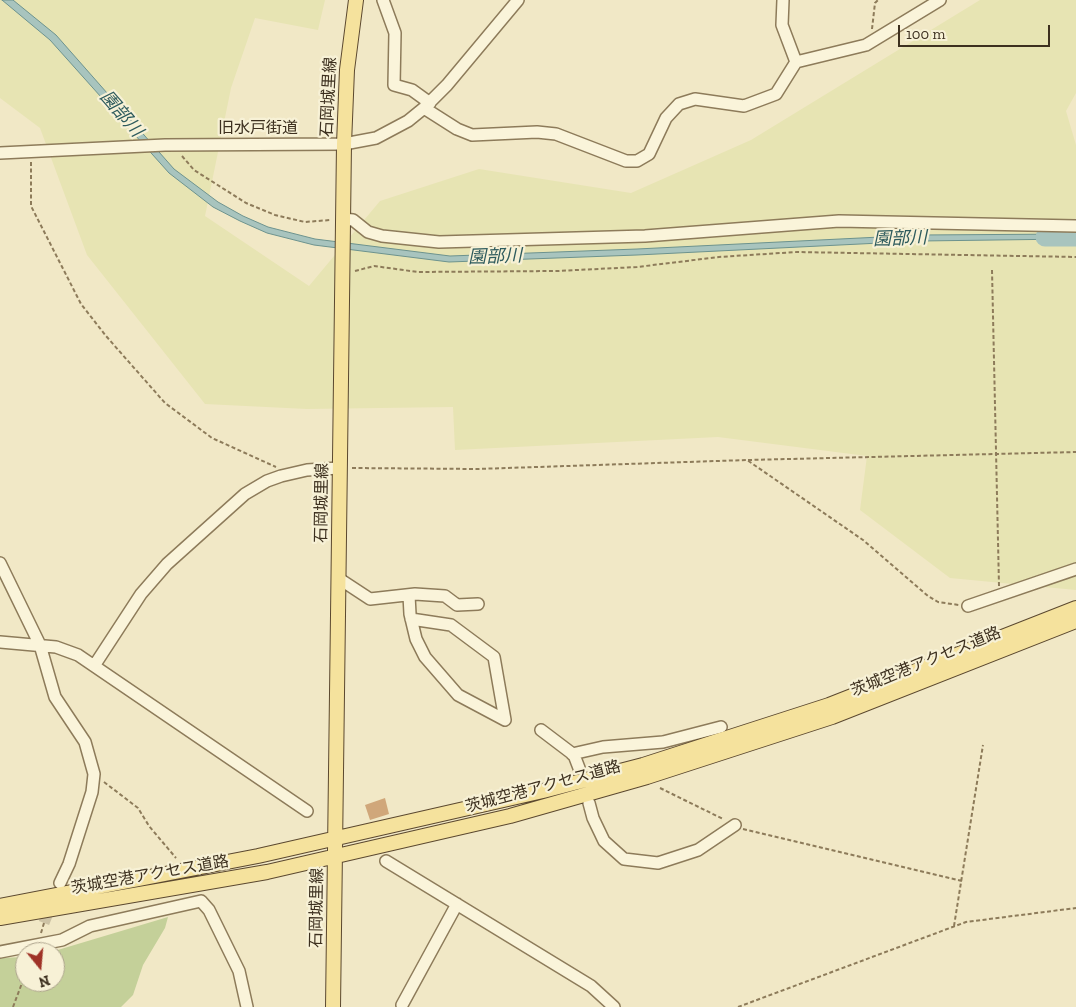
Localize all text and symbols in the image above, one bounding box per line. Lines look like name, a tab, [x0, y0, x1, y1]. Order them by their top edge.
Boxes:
scale bar	[901, 15, 1054, 47]
text: 100 m	[906, 25, 945, 43]
street label: 石岡城里線	[317, 57, 341, 137]
water label: 園部川	[95, 87, 147, 141]
street label: 旧水戸街道	[218, 118, 298, 138]
water label: 園部川	[873, 227, 927, 251]
water label: 園部川	[468, 245, 522, 269]
street label: 石岡城里線	[312, 463, 332, 543]
street label: 茨城空港アクセス道路	[848, 623, 1004, 701]
street label: 茨城空港アクセス道路	[463, 757, 623, 817]
street label: 茨城空港アクセス道路	[70, 852, 230, 898]
street label: 石岡城里線	[307, 868, 327, 948]
north arrow	[15, 942, 65, 992]
text: N	[37, 971, 52, 991]

